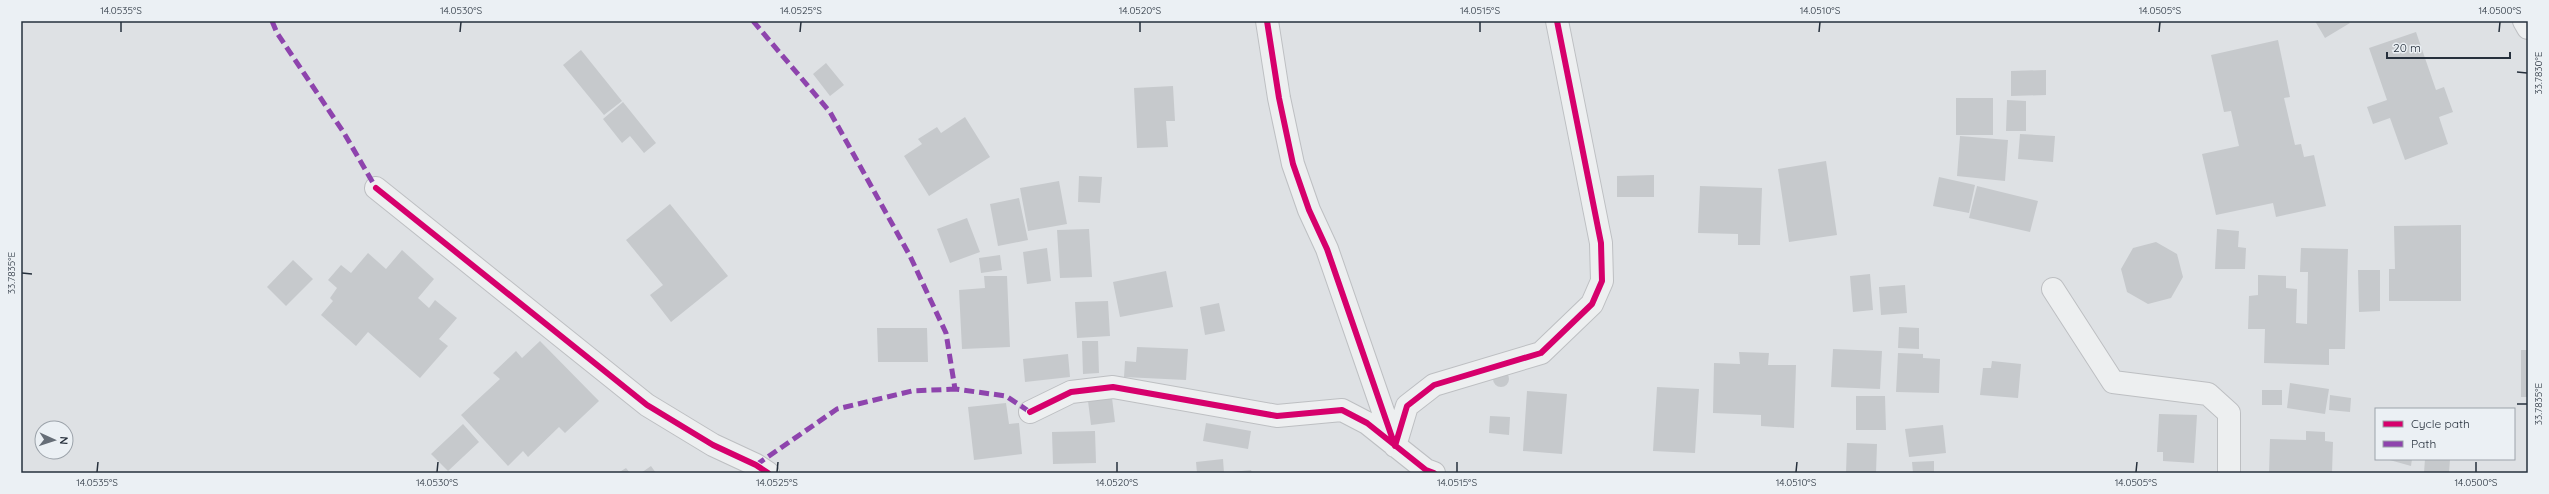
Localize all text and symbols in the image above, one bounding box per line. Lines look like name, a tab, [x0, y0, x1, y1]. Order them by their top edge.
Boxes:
text: 14.0535°S	[100, 4, 142, 17]
text: 14.0530°S	[440, 4, 482, 17]
text: 14.0525°S	[780, 4, 822, 17]
text: 14.0520°S	[1119, 4, 1162, 17]
text: 14.0515°S	[1460, 4, 1500, 17]
text: 14.0510°S	[1800, 4, 1841, 17]
text: 14.0505°S	[2139, 4, 2182, 17]
text: 14.0500°S	[2479, 4, 2522, 17]
scale bar	[2387, 34, 2510, 60]
text: 20 m	[2393, 40, 2421, 55]
text: 33.7830°E	[2532, 51, 2545, 95]
text: 33.7835°E	[5, 251, 18, 294]
text: 33.7835°E	[2532, 382, 2545, 425]
legend	[2375, 408, 2515, 460]
text: Cycle path	[2411, 416, 2470, 431]
north arrow	[34, 420, 74, 460]
text: N	[57, 436, 71, 445]
text: Path	[2411, 436, 2436, 451]
text: 14.0535°S	[76, 476, 118, 489]
text: 14.0530°S	[416, 476, 458, 489]
text: 14.0525°S	[756, 476, 798, 489]
text: 14.0520°S	[1096, 476, 1139, 489]
text: 14.0515°S	[1437, 476, 1477, 489]
text: 14.0510°S	[1776, 476, 1817, 489]
text: 14.0505°S	[2115, 476, 2158, 489]
text: 14.0500°S	[2455, 476, 2498, 489]

